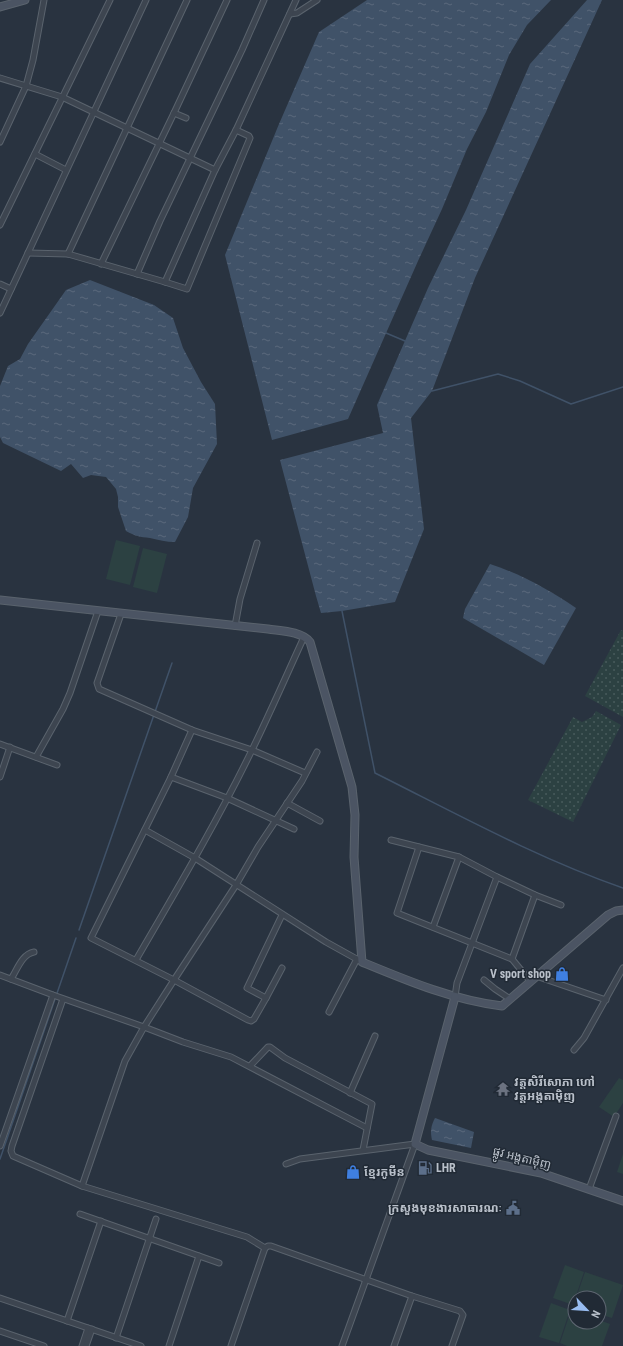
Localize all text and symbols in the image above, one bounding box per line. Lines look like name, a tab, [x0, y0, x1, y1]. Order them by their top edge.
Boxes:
shop icon: V sport shop	[554, 966, 570, 982]
place label: V sport shop	[490, 967, 551, 981]
place label: វត្តសិរីសោភា ហៅ វត្តអង្តតាម៉ិញ	[514, 1075, 595, 1103]
temple icon: វត្តសិរីសោភា ហៅ វត្តអង្តតាម៉ិញ	[495, 1081, 511, 1097]
street label: ផ្លូវ អង្តតាម៉ិញ	[491, 1144, 553, 1175]
fuel station icon: LHR	[417, 1160, 433, 1176]
place label: LHR	[436, 1161, 456, 1175]
shop icon: ខ្មែរកូមីន	[345, 1164, 361, 1180]
place label: ខ្មែរកូមីន	[364, 1164, 405, 1179]
public building icon: ក្រសួងមុខងារសាធារណៈ	[505, 1200, 521, 1216]
place label: ក្រសួងមុខងារសាធារណៈ	[388, 1201, 502, 1215]
north arrow	[567, 1290, 607, 1330]
text: N	[588, 1308, 603, 1320]

